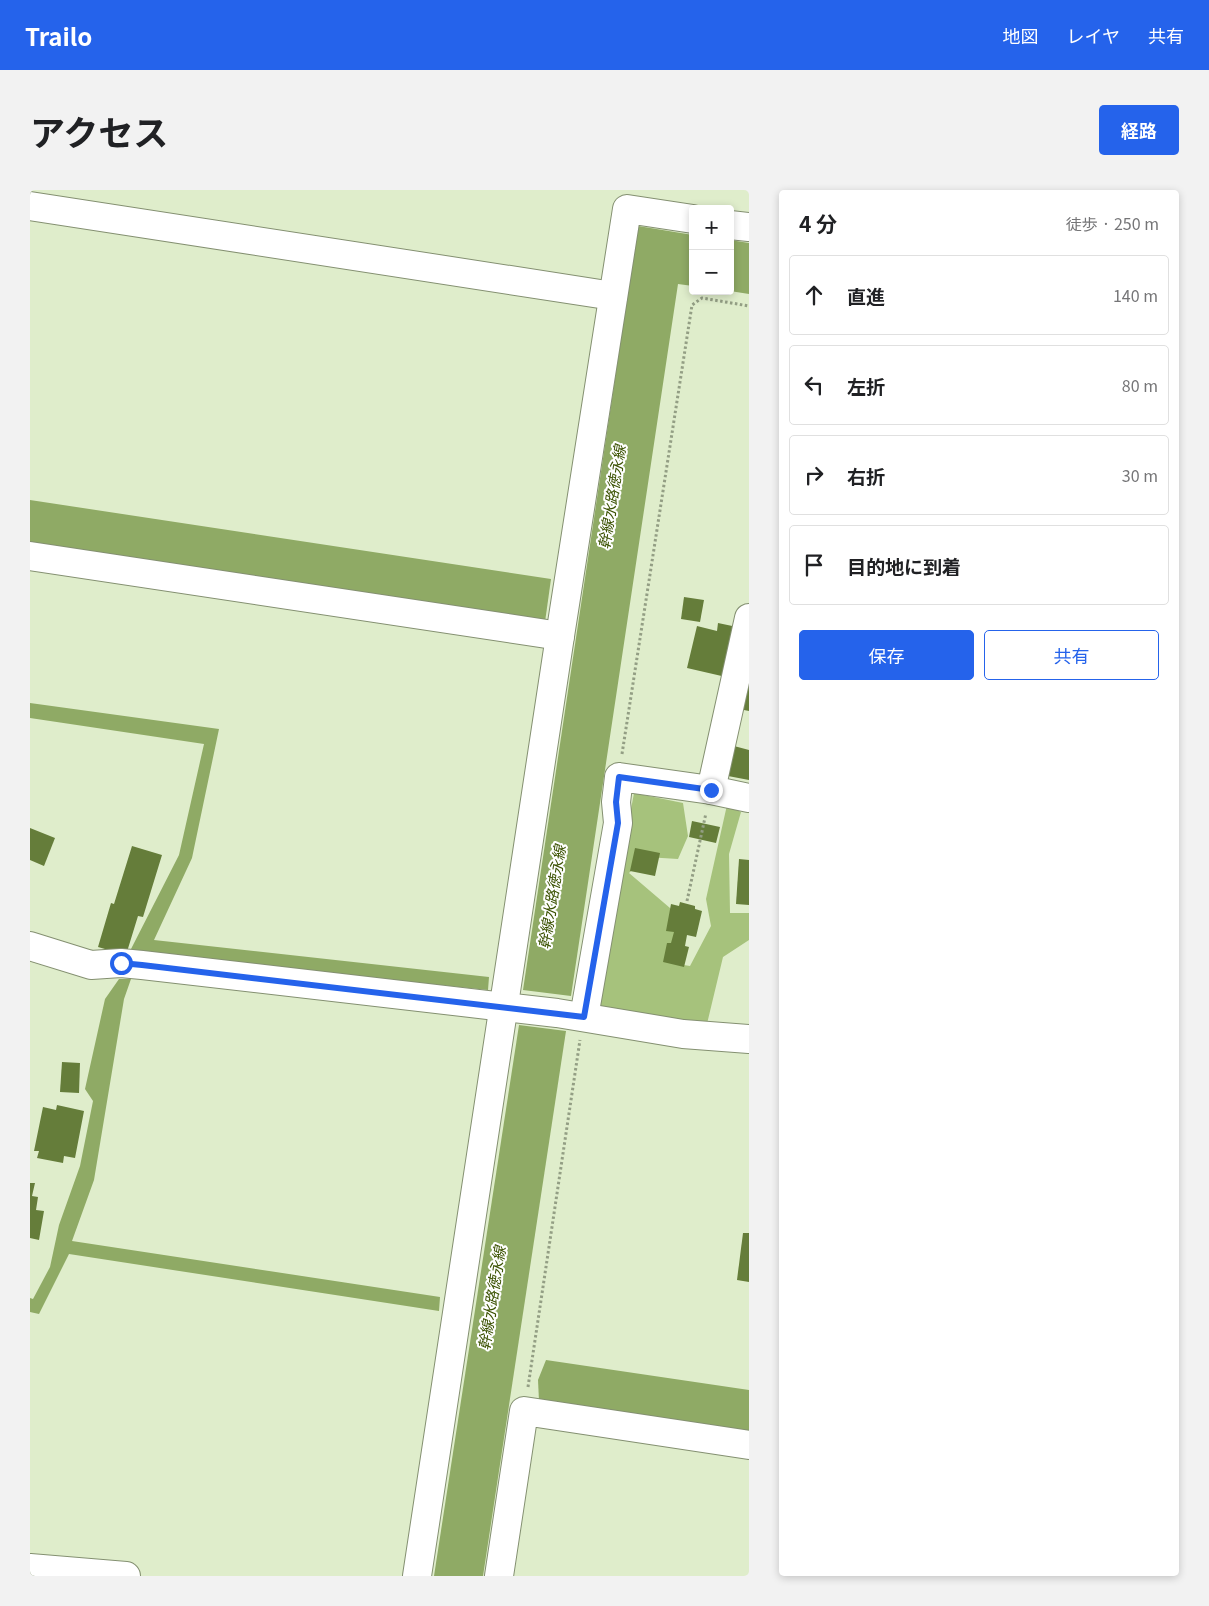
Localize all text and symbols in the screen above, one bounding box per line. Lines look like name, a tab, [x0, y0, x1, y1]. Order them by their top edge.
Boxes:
text: Trailo	[25, 18, 92, 53]
text: 地図	[1003, 22, 1039, 48]
text: レイヤ	[1067, 22, 1120, 48]
text: 共有	[1148, 22, 1184, 48]
text: アクセス	[30, 105, 168, 156]
button: 経路	[1099, 105, 1179, 155]
map controls	[689, 205, 734, 295]
button: +	[689, 205, 734, 250]
text: 4 分	[799, 208, 837, 238]
text: 徒歩 · 250 m	[1066, 211, 1159, 235]
button: −	[689, 250, 734, 295]
icon: ahead	[800, 281, 828, 309]
text: 直進	[847, 282, 885, 309]
text: 140 m	[1113, 283, 1158, 307]
icon: left	[800, 371, 828, 399]
text: 左折	[847, 372, 885, 399]
text: 80 m	[1122, 373, 1158, 397]
water label: 幹線水路徳永線	[592, 442, 630, 551]
icon: right	[800, 461, 828, 489]
text: 右折	[847, 462, 885, 489]
text: 30 m	[1122, 463, 1158, 487]
icon: arrive	[800, 551, 828, 579]
text: 目的地に到着	[847, 552, 961, 579]
button: 保存	[799, 630, 974, 680]
button: 共有	[984, 630, 1159, 680]
route end	[700, 779, 723, 802]
water label: 幹線水路徳永線	[532, 842, 570, 951]
route start	[110, 952, 133, 975]
water label: 幹線水路徳永線	[472, 1243, 510, 1352]

